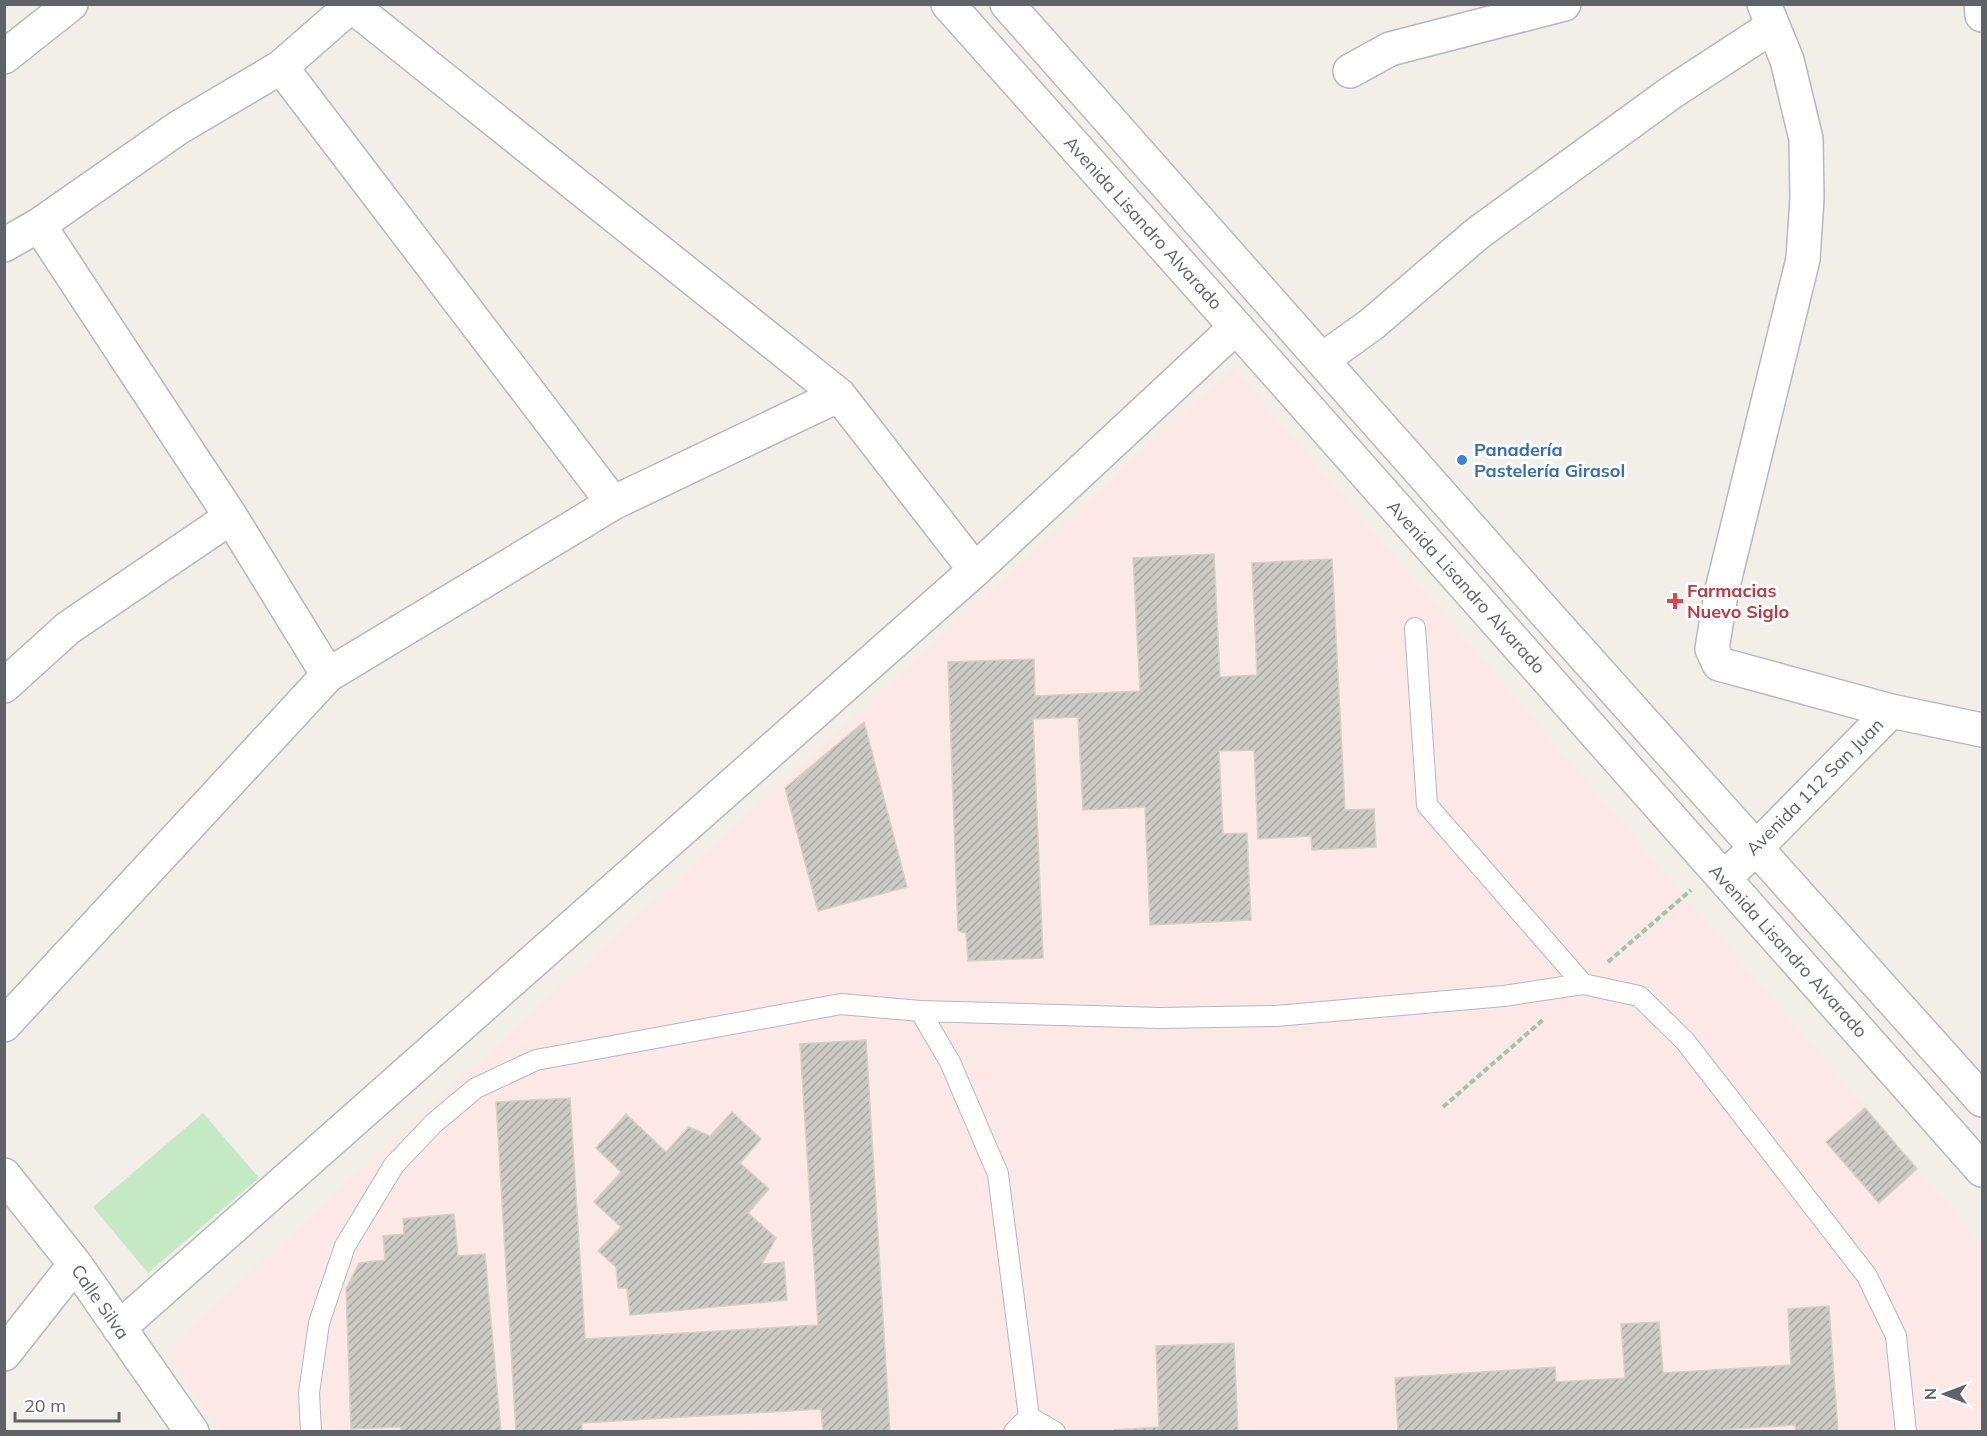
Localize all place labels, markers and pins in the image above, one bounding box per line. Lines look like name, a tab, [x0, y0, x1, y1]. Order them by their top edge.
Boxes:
place label: Panadería Pastelería Girasol	[1474, 438, 1625, 482]
marker: Panadería Pastelería Girasol	[1455, 453, 1469, 467]
place label: Farmacias Nuevo Siglo	[1687, 579, 1789, 623]
marker: Farmacias Nuevo Siglo	[1668, 594, 1682, 608]

